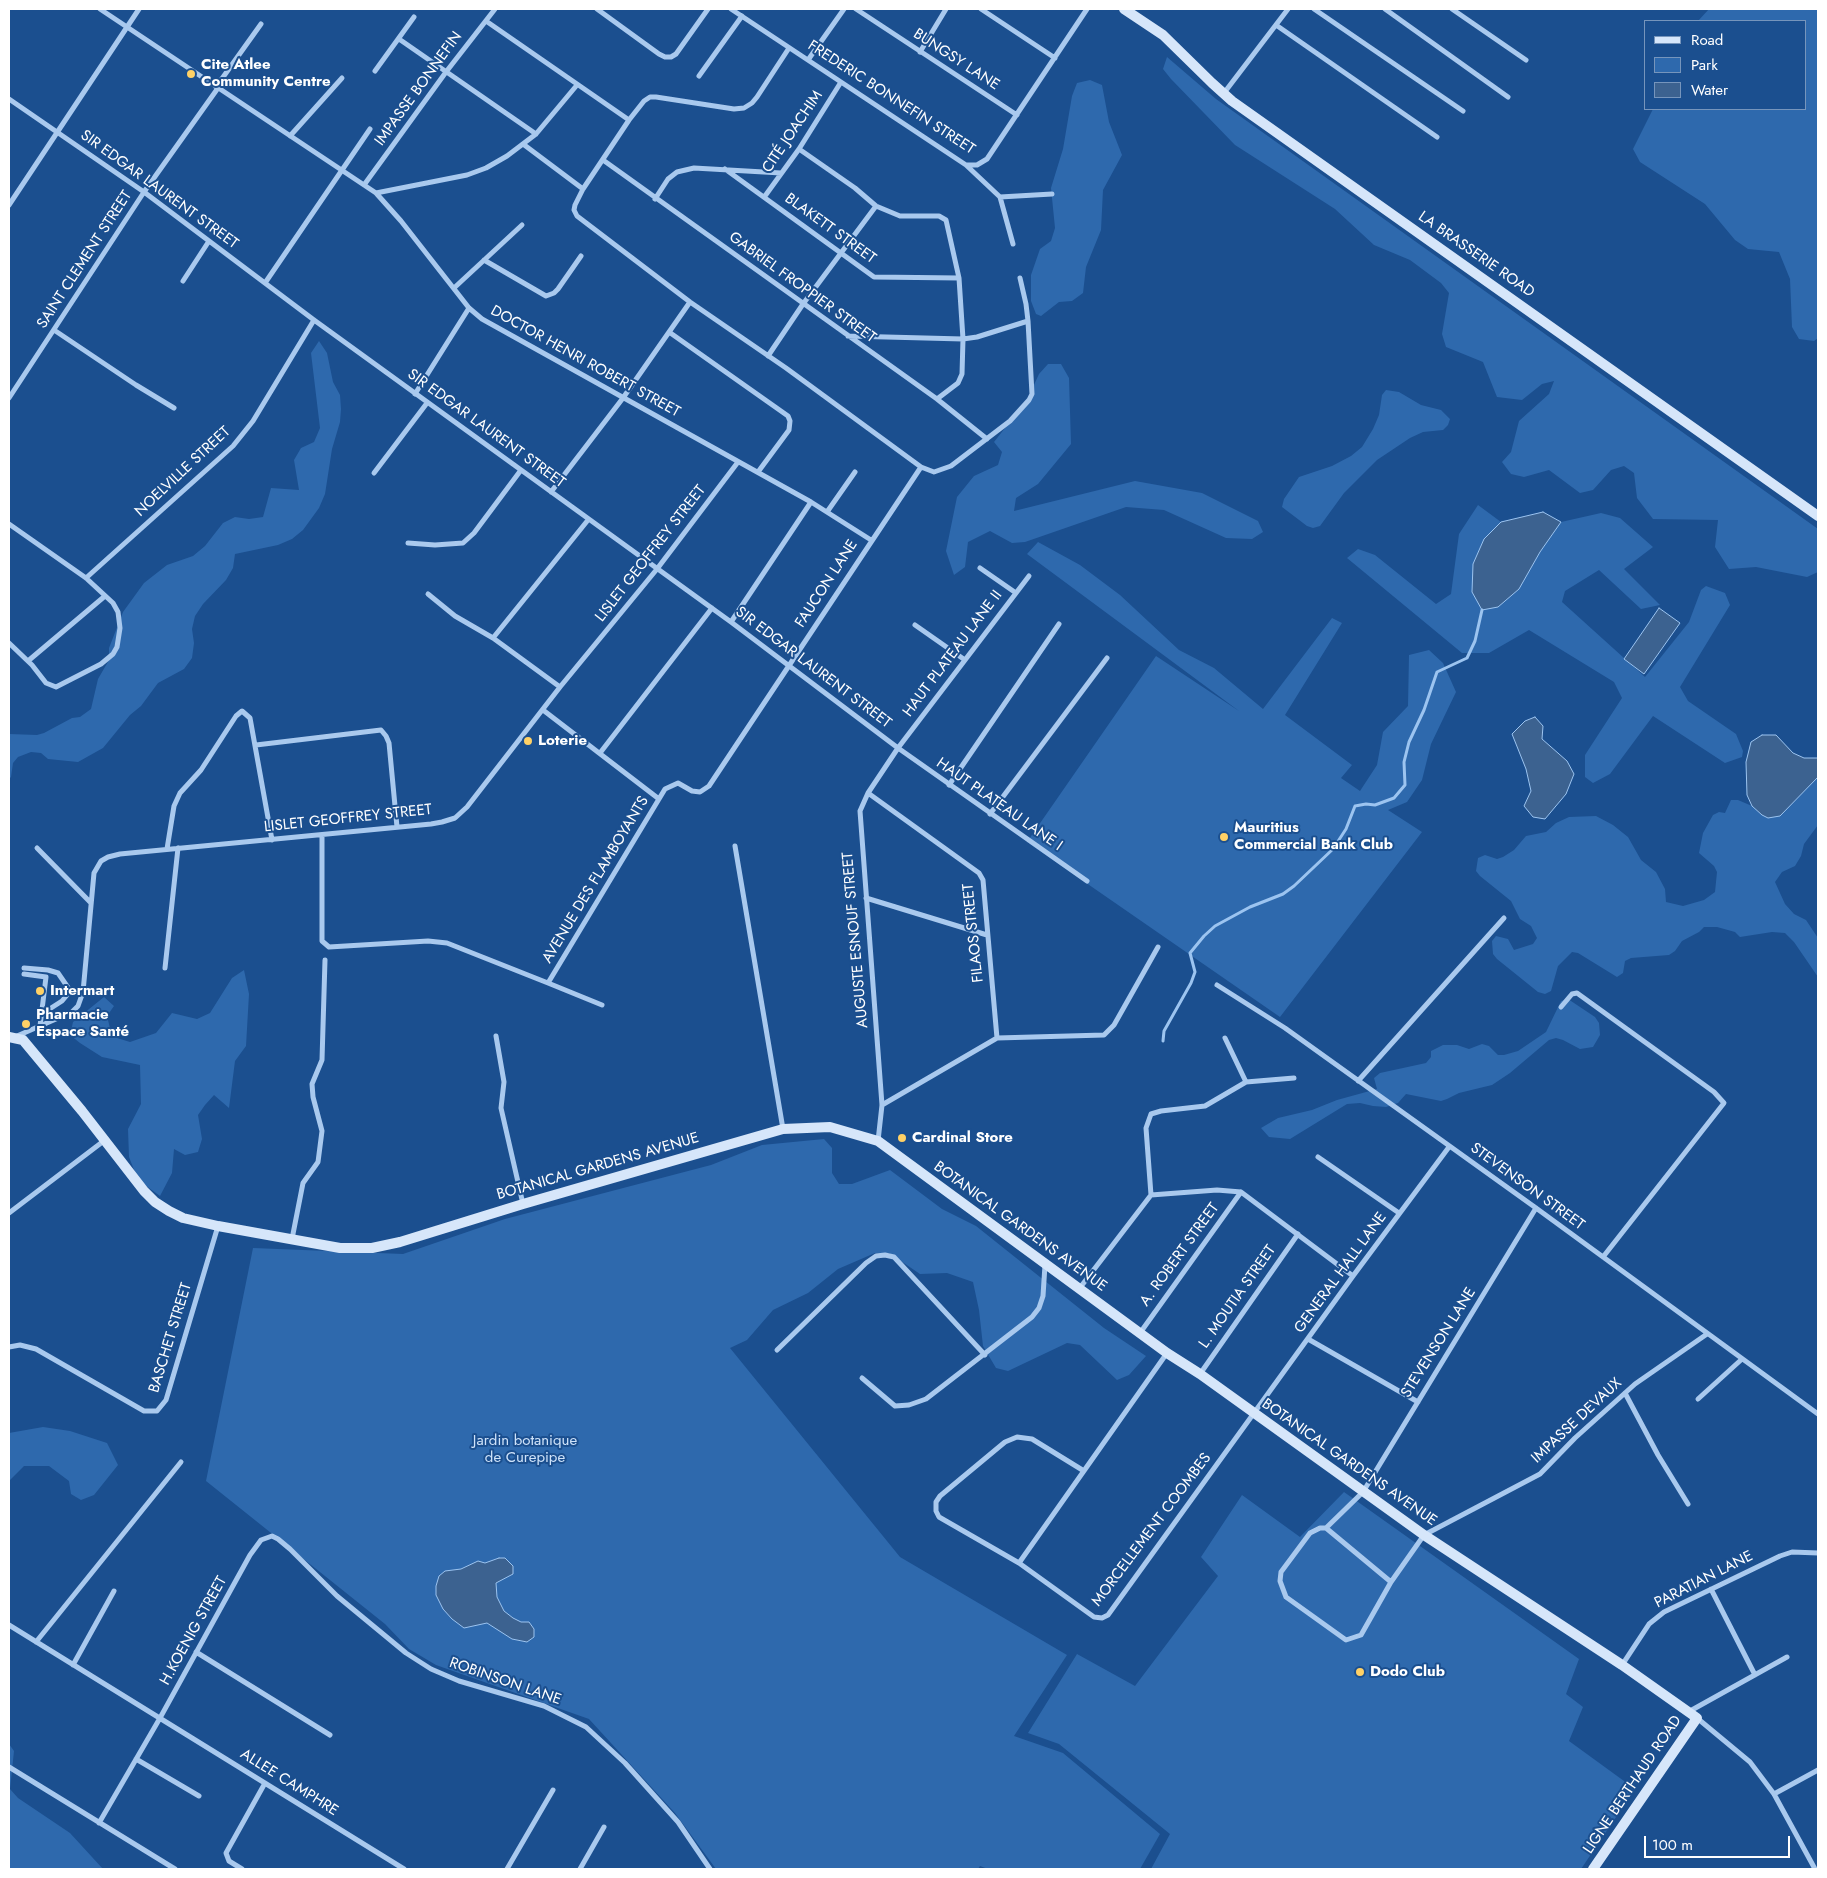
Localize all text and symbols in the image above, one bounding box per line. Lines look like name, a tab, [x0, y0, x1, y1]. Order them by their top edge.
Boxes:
legend	[1644, 20, 1807, 110]
street label: BUNGSY LANE	[910, 25, 1002, 95]
street label: IMPASSE BONNEFIN	[372, 28, 466, 150]
text: Road	[1691, 29, 1723, 51]
street label: FREDERIC BONNEFIN STREET	[804, 37, 978, 159]
text: Park	[1691, 54, 1718, 76]
place label: Cite Atlee Community Centre	[201, 56, 330, 91]
marker: Cite Atlee Community Centre	[185, 68, 197, 80]
text: Water	[1691, 79, 1728, 101]
street label: CITÉ JOACHIM	[759, 88, 827, 176]
street label: SIR EDGAR LAURENT STREET	[77, 127, 241, 253]
street label: SAINT CLEMENT STREET	[34, 188, 136, 332]
street label: BLAKETT STREET	[781, 190, 879, 268]
street label: LA BRASSERIE ROAD	[1414, 208, 1538, 302]
street label: GABRIEL FROPPIER STREET	[725, 229, 879, 347]
street label: DOCTOR HENRI ROBERT STREET	[487, 302, 683, 422]
street label: SIR EDGAR LAURENT STREET	[404, 366, 568, 492]
street label: NOELVILLE STREET	[132, 423, 234, 521]
street label: LISLET GEOFFREY STREET	[592, 482, 710, 626]
street label: FAUCON LANE	[792, 537, 862, 631]
street label: HAUT PLATEAU LANE II	[900, 587, 1006, 721]
street label: SIR EDGAR LAURENT STREET	[732, 603, 894, 733]
place label: Loterie	[538, 732, 587, 750]
marker: Loterie	[522, 735, 534, 747]
street label: HAUT PLATEAU LANE I	[932, 755, 1066, 855]
street label: AVENUE DES FLAMBOYANTS	[539, 793, 653, 967]
street label: LISLET GEOFFREY STREET	[263, 801, 433, 837]
place label: Mauritius Commercial Bank Club	[1234, 819, 1393, 854]
marker: Mauritius Commercial Bank Club	[1218, 831, 1230, 843]
street label: AUGUSTE ESNOUF STREET	[839, 851, 873, 1029]
street label: FILAOS STREET	[960, 883, 988, 983]
place label: Intermart	[50, 982, 114, 1000]
marker: Intermart	[34, 985, 46, 997]
place label: Pharmacie Espace Santé	[36, 1006, 129, 1041]
marker: Pharmacie Espace Santé	[20, 1018, 32, 1030]
street label: BOTANICAL GARDENS AVENUE	[495, 1129, 701, 1205]
place label: Cardinal Store	[912, 1129, 1013, 1147]
marker: Cardinal Store	[896, 1132, 908, 1144]
street label: STEVENSON STREET	[1467, 1140, 1587, 1234]
street label: BOTANICAL GARDENS AVENUE	[930, 1158, 1110, 1296]
street label: A. ROBERT STREET	[1137, 1200, 1223, 1310]
street label: GENERAL HALL LANE	[1291, 1209, 1391, 1337]
street label: L. MOUTIA STREET	[1196, 1242, 1280, 1352]
street label: BASCHET STREET	[146, 1281, 196, 1395]
street label: STEVENSON LANE	[1398, 1285, 1480, 1401]
street label: IMPASSE DEVAUX	[1528, 1375, 1626, 1467]
street label: BOTANICAL GARDENS AVENUE	[1258, 1395, 1440, 1531]
park label: Jardin botanique de Curepipe	[473, 1432, 577, 1467]
street label: MORCELLEMENT COOMBES	[1089, 1450, 1215, 1610]
street label: PARATIAN LANE	[1652, 1547, 1756, 1613]
street label: H.KOENIG STREET	[157, 1573, 231, 1689]
street label: ROBINSON LANE	[447, 1654, 563, 1710]
place label: Dodo Club	[1370, 1663, 1445, 1681]
marker: Dodo Club	[1354, 1666, 1366, 1678]
street label: LIGNE BERTHAUD ROAD	[1580, 1712, 1686, 1858]
street label: ALLEE CAMPHRE	[237, 1746, 341, 1820]
scale bar	[1647, 1826, 1793, 1858]
text: 100 m	[1652, 1834, 1693, 1856]

